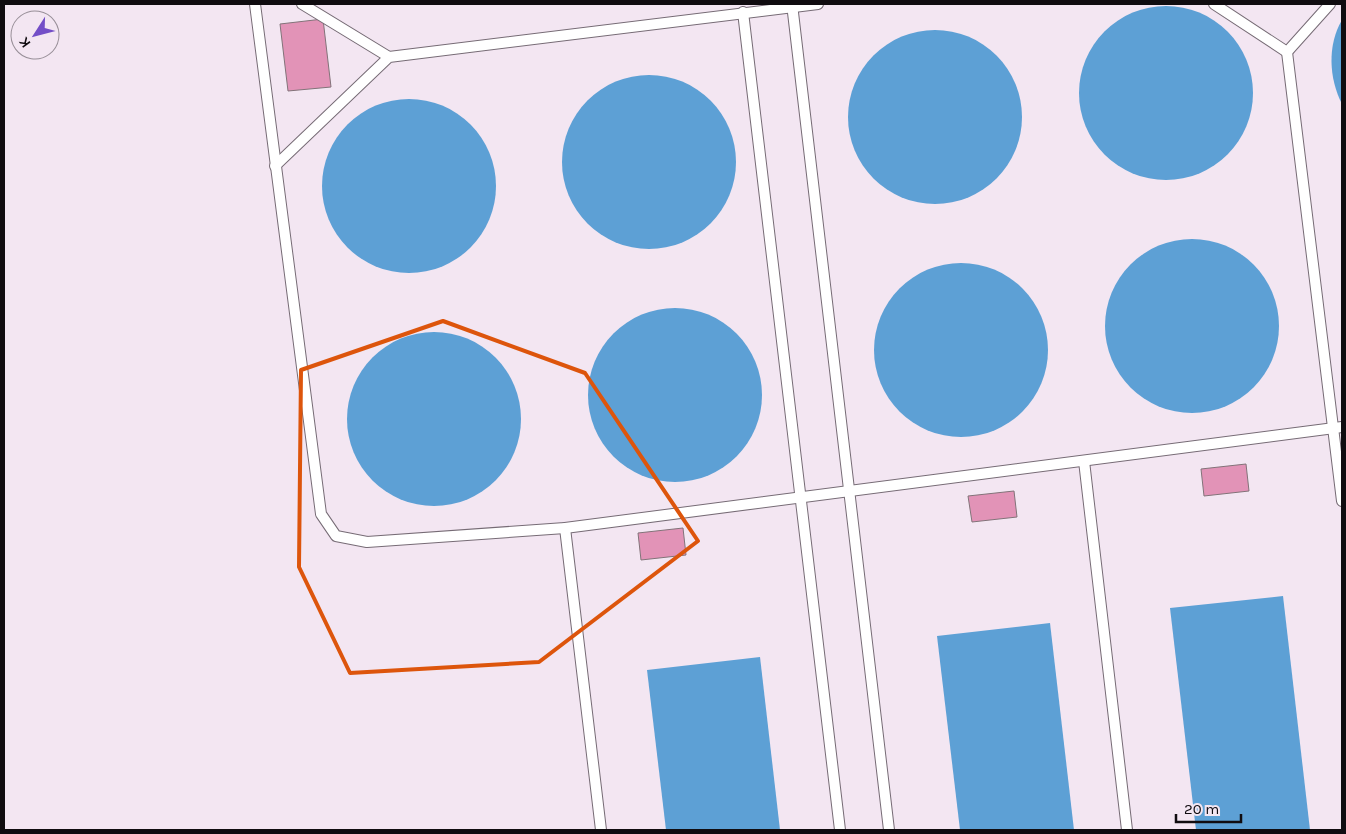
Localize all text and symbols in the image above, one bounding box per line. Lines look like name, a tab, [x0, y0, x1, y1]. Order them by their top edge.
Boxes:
north arrow	[10, 10, 60, 60]
text: K	[15, 33, 34, 51]
scale bar	[1176, 792, 1241, 824]
text: 20 m	[1184, 800, 1219, 818]

